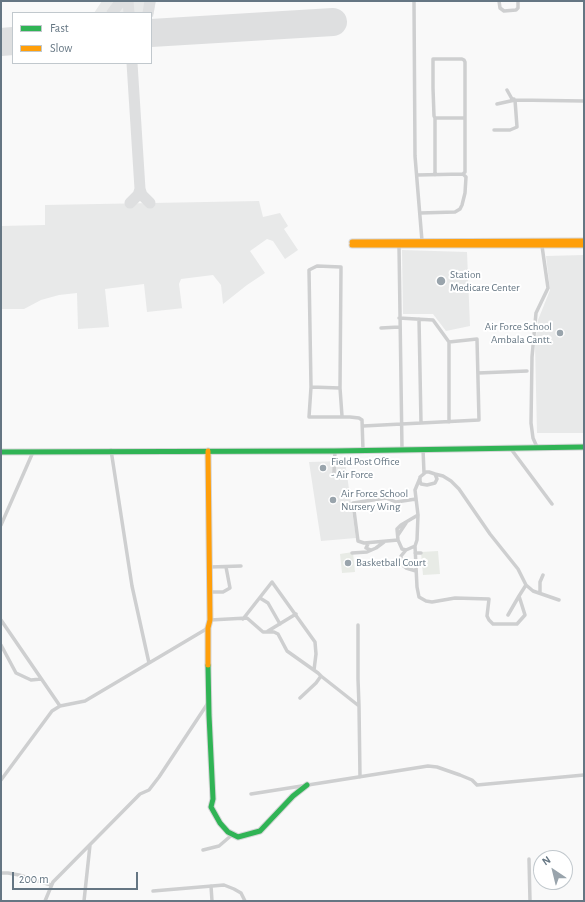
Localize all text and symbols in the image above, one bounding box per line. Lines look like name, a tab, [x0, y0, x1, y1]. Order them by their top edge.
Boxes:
legend	[12, 12, 152, 64]
text: Fast	[50, 22, 69, 34]
text: Slow	[50, 42, 72, 54]
place label: Station Medicare Center	[450, 268, 520, 294]
marker: Station Medicare Center	[435, 275, 447, 287]
place label: Air Force School Ambala Cantt.	[485, 320, 552, 346]
marker: Air Force School Ambala Cantt.	[555, 328, 565, 338]
place label: Field Post Office - Air Force	[331, 455, 400, 481]
marker: Field Post Office - Air Force	[318, 463, 328, 473]
place label: Air Force School Nursery Wing	[341, 487, 408, 513]
marker: Air Force School Nursery Wing	[328, 495, 338, 505]
place label: Basketball Court	[356, 556, 426, 570]
marker: Basketball Court	[343, 558, 353, 568]
north arrow	[533, 850, 573, 890]
text: N	[540, 854, 553, 867]
scale bar	[14, 864, 140, 890]
text: 200 m	[19, 873, 49, 885]

